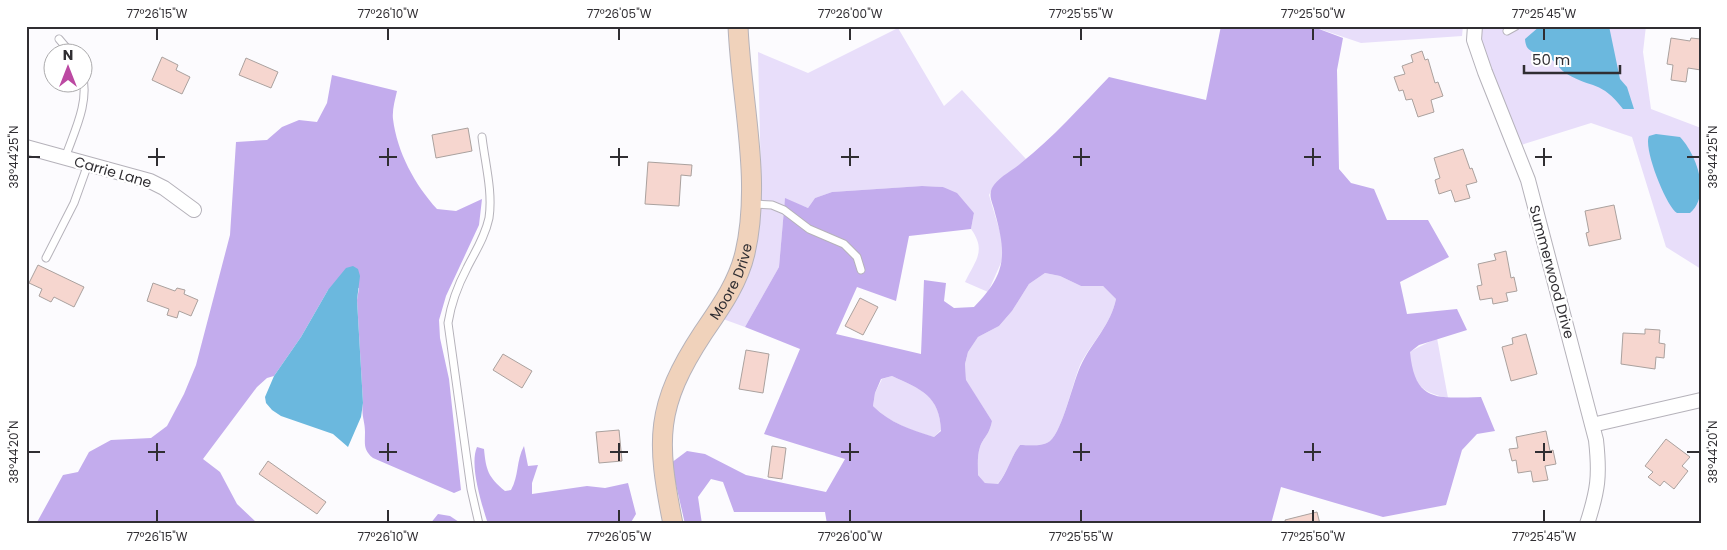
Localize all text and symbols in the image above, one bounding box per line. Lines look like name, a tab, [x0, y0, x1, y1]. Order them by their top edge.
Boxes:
text: 77°26'15"W	[126, 5, 188, 22]
text: 77°26'10"W	[357, 5, 419, 22]
text: 77°26'05"W	[587, 5, 652, 22]
text: 77°26'00"W	[818, 5, 883, 22]
text: 77°25'55"W	[1049, 5, 1114, 22]
text: 77°25'50"W	[1281, 5, 1346, 22]
text: 77°25'45"W	[1512, 5, 1577, 22]
north arrow	[42, 42, 92, 92]
scale bar	[1524, 42, 1621, 74]
text: N	[63, 45, 73, 65]
text: 50 m	[1532, 49, 1570, 70]
text: 38°44'25"N	[5, 126, 22, 188]
text: 38°44'25"N	[1704, 126, 1721, 188]
street label: Carrie Lane	[72, 151, 154, 193]
street label: Summerwood Drive	[1525, 203, 1580, 341]
street label: Moore Drive	[705, 241, 757, 324]
text: 38°44'20"N	[5, 421, 22, 483]
text: 38°44'20"N	[1704, 421, 1721, 483]
text: 77°26'15"W	[126, 528, 188, 545]
text: 77°26'10"W	[357, 528, 419, 545]
text: 77°26'05"W	[587, 528, 652, 545]
text: 77°26'00"W	[818, 528, 883, 545]
text: 77°25'55"W	[1049, 528, 1114, 545]
text: 77°25'50"W	[1281, 528, 1346, 545]
text: 77°25'45"W	[1512, 528, 1577, 545]

